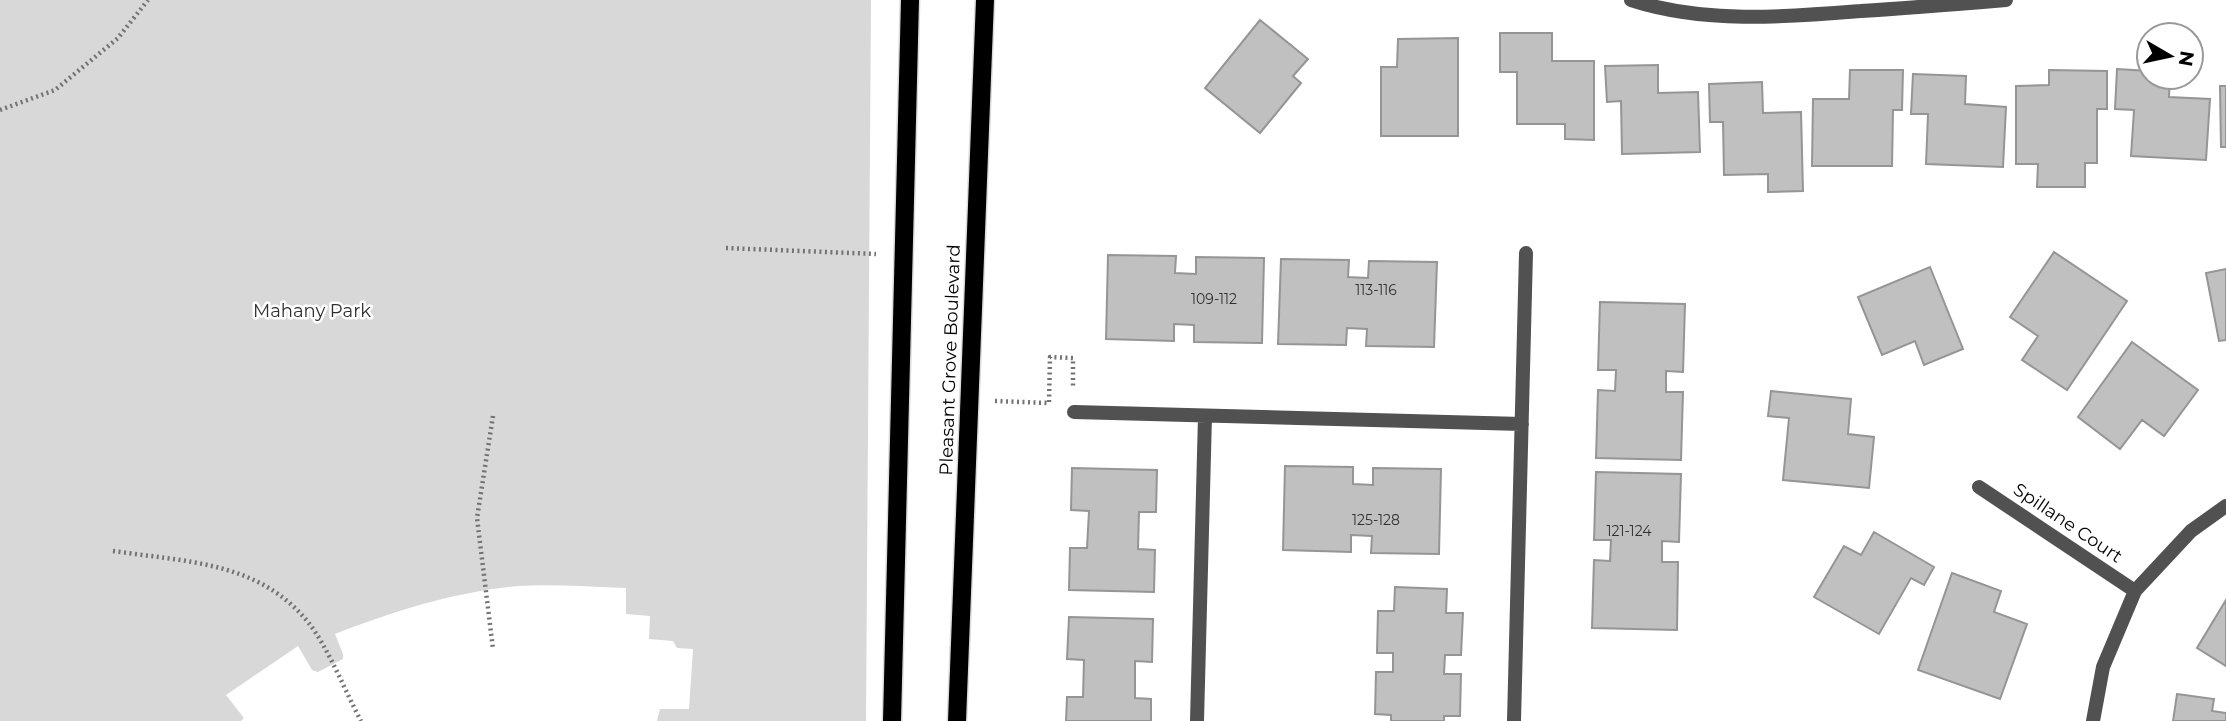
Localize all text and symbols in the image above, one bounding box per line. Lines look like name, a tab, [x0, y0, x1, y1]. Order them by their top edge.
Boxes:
north arrow	[2135, 21, 2205, 91]
text: N	[2174, 49, 2199, 68]
street label: Pleasant Grove Boulevard	[935, 244, 965, 476]
house number: 113-116	[1355, 281, 1397, 299]
house number: 109-112	[1191, 290, 1237, 308]
park label: Mahany Park	[253, 300, 371, 322]
street label: Spillane Court	[2009, 478, 2127, 568]
house number: 125-128	[1352, 511, 1400, 529]
house number: 121-124	[1606, 522, 1652, 540]

